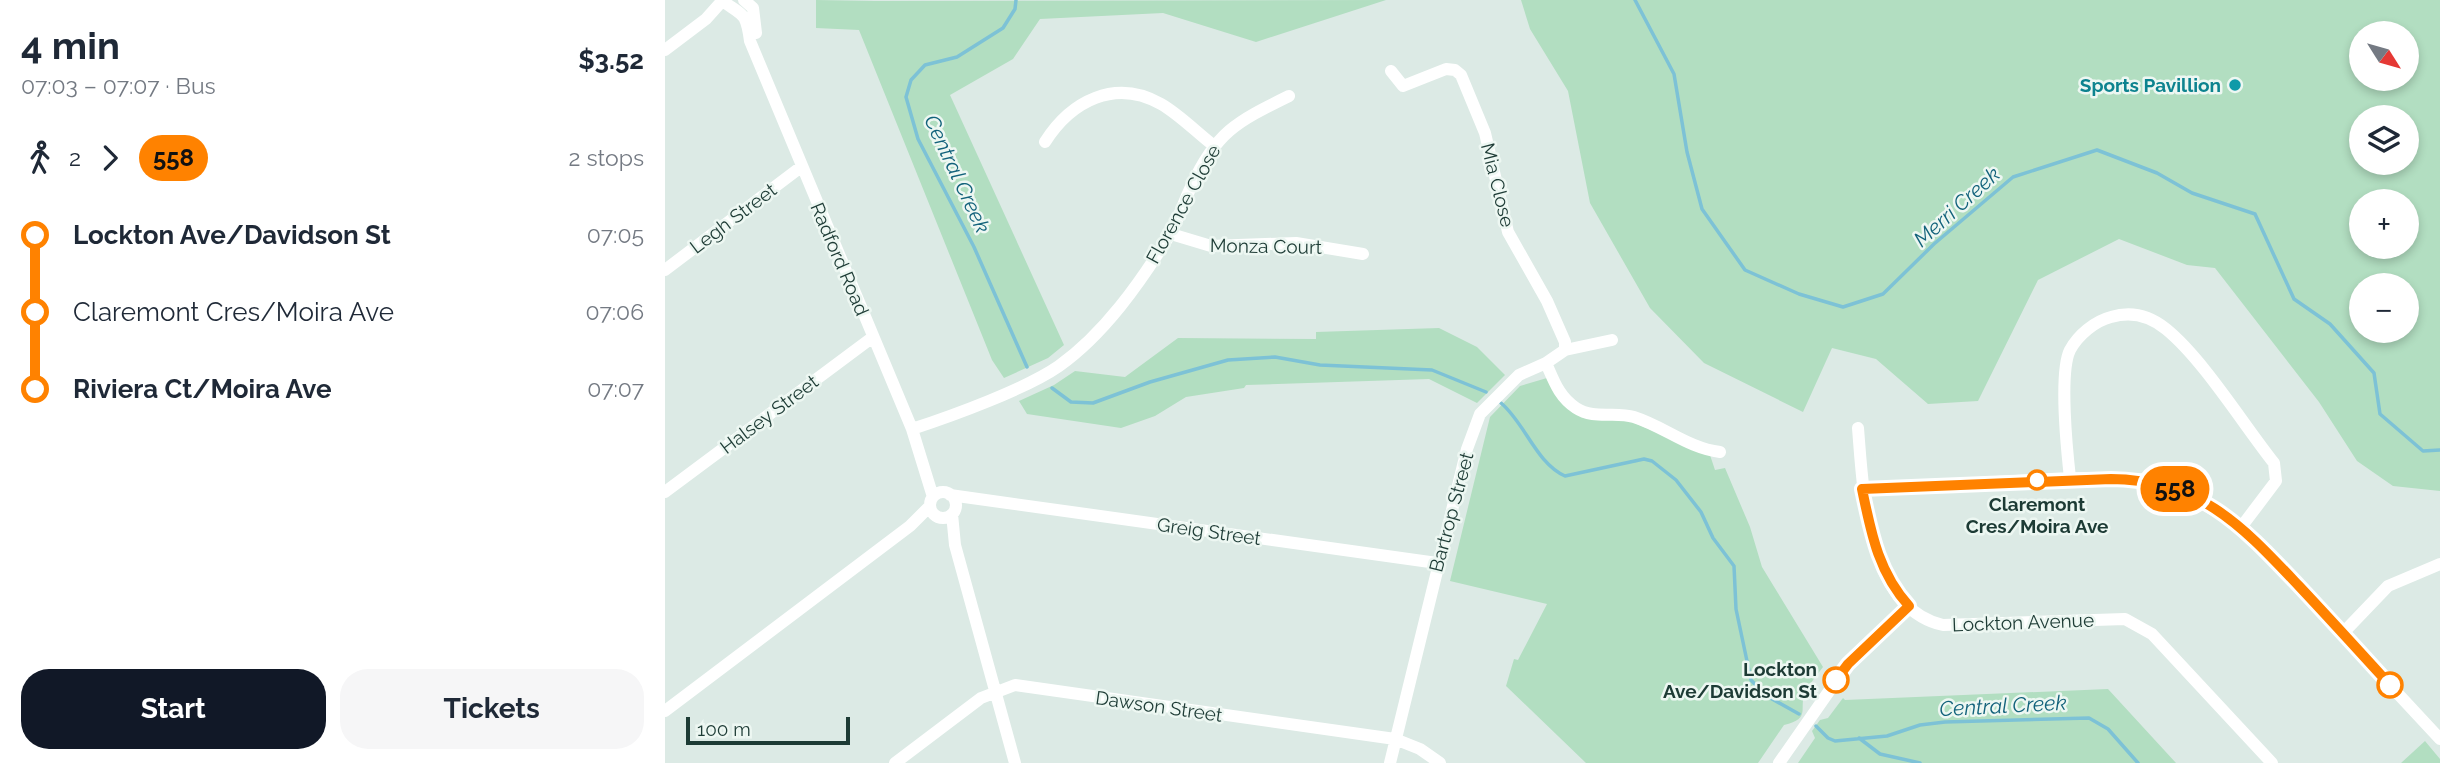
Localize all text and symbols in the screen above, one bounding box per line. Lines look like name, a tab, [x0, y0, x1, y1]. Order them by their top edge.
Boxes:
north arrow	[2349, 21, 2419, 91]
map controls	[2349, 21, 2419, 343]
text: 4 min	[21, 23, 120, 68]
text: $3.52	[578, 45, 644, 75]
text: 07:03 – 07:07 · Bus	[21, 72, 216, 99]
place label: Sports Pavillion	[2080, 74, 2221, 96]
marker: Sports Pavillion	[2227, 77, 2243, 93]
button: layers	[2349, 105, 2419, 175]
water label: Central Creek	[919, 111, 996, 237]
icon: walk	[21, 139, 59, 177]
icon: forward	[91, 139, 129, 177]
street label: Florence Close	[1141, 141, 1225, 267]
street label: Mia Close	[1477, 141, 1519, 229]
text: 558	[153, 143, 194, 172]
text: 2	[69, 144, 81, 171]
text: 2 stops	[569, 144, 644, 171]
water label: Merri Creek	[1908, 161, 2005, 252]
street label: Legh Street	[686, 178, 781, 258]
button: +	[2349, 189, 2419, 259]
street label: Radford Road	[806, 199, 874, 319]
text: Lockton Ave/Davidson St	[73, 220, 391, 250]
text: 07:05	[587, 221, 644, 248]
street label: Monza Court	[1210, 234, 1323, 258]
button: −	[2349, 273, 2419, 343]
text: Claremont Cres/Moira Ave	[73, 297, 394, 327]
text: 07:06	[586, 298, 644, 325]
street label: Halsey Street	[716, 370, 823, 458]
text: Riviera Ct/Moira Ave	[73, 374, 331, 404]
text: 07:07	[587, 375, 644, 402]
street label: Bartrop Street	[1424, 449, 1478, 574]
line badge: 558	[2135, 466, 2215, 512]
marker: Claremont Cres/Moira Ave	[2027, 470, 2047, 490]
text: 558	[2154, 474, 2196, 503]
place label: Claremont Cres/Moira Ave	[1966, 493, 2108, 537]
street label: Greig Street	[1156, 513, 1263, 549]
street label: Lockton Avenue	[1952, 609, 2094, 635]
place label: Lockton Ave/Davidson St	[1663, 658, 1818, 702]
marker: Lockton Ave/Davidson St	[1823, 667, 1849, 693]
button: Start	[21, 669, 326, 749]
button: Tickets	[340, 669, 644, 749]
unlabelled marker	[2377, 672, 2403, 698]
street label: Dawson Street	[1094, 686, 1224, 726]
water label: Central Creek	[1939, 690, 2067, 721]
scale bar	[686, 714, 851, 746]
text: 100 m	[697, 718, 751, 740]

